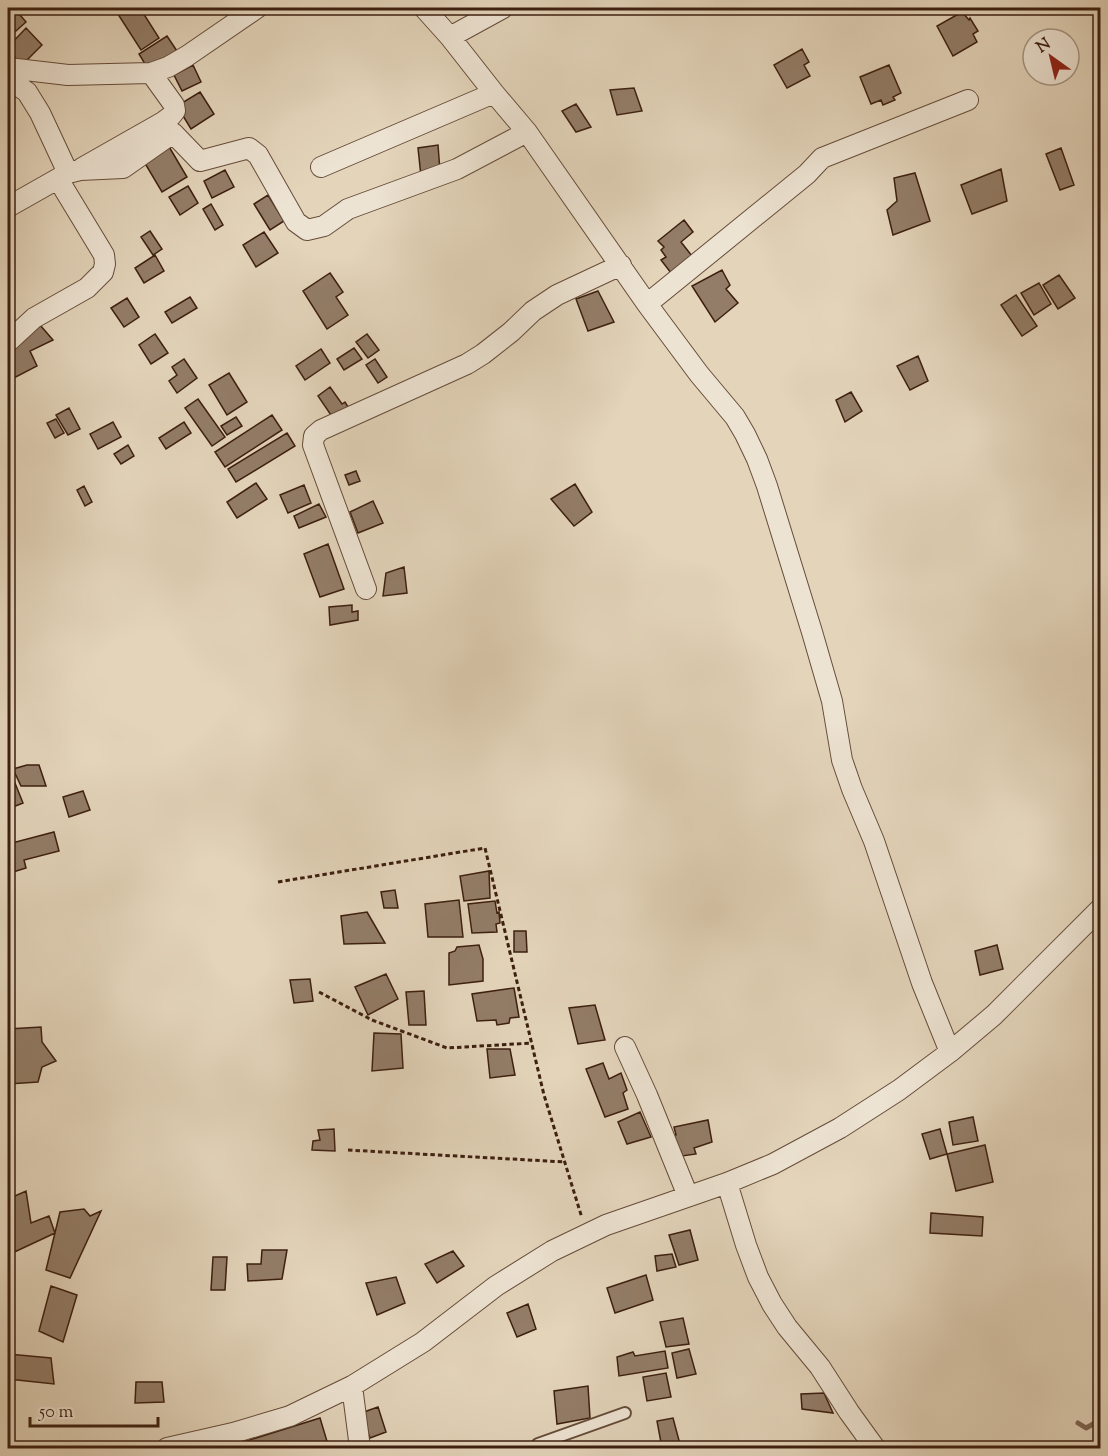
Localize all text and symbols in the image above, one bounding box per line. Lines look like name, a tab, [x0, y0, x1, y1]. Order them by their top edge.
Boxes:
north arrow	[1021, 27, 1081, 87]
text: N	[1032, 33, 1056, 60]
scale bar	[30, 1390, 158, 1428]
text: 50 m	[38, 1400, 74, 1426]

